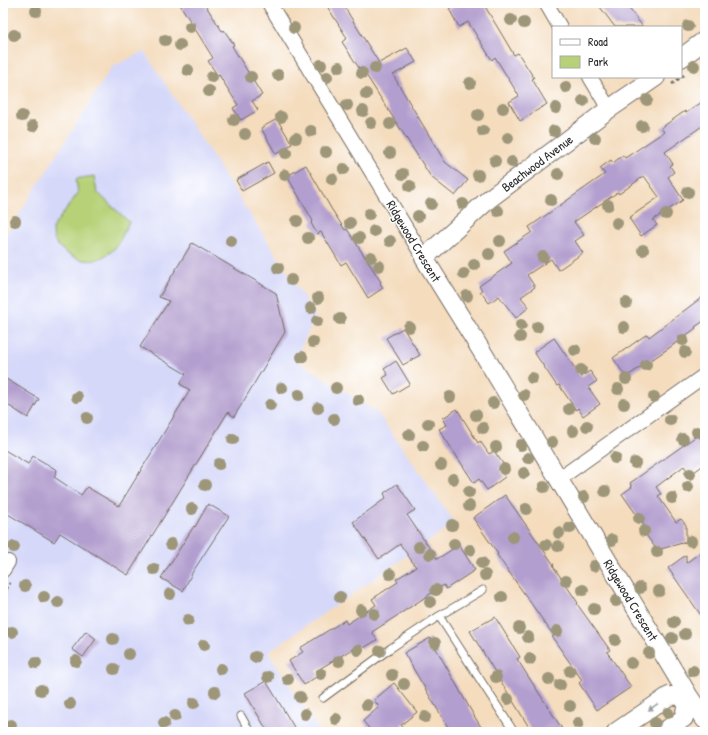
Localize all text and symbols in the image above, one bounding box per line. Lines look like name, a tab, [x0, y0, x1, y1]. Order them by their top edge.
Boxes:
legend	[552, 26, 682, 78]
text: Road	[588, 33, 608, 50]
text: Park	[588, 53, 608, 70]
street label: Beachwood Avenue	[498, 130, 576, 196]
street label: Ridgewood Crescent	[383, 197, 446, 286]
street label: Ridgewood Crescent	[600, 556, 663, 645]
one-way arrow	[647, 703, 658, 711]

